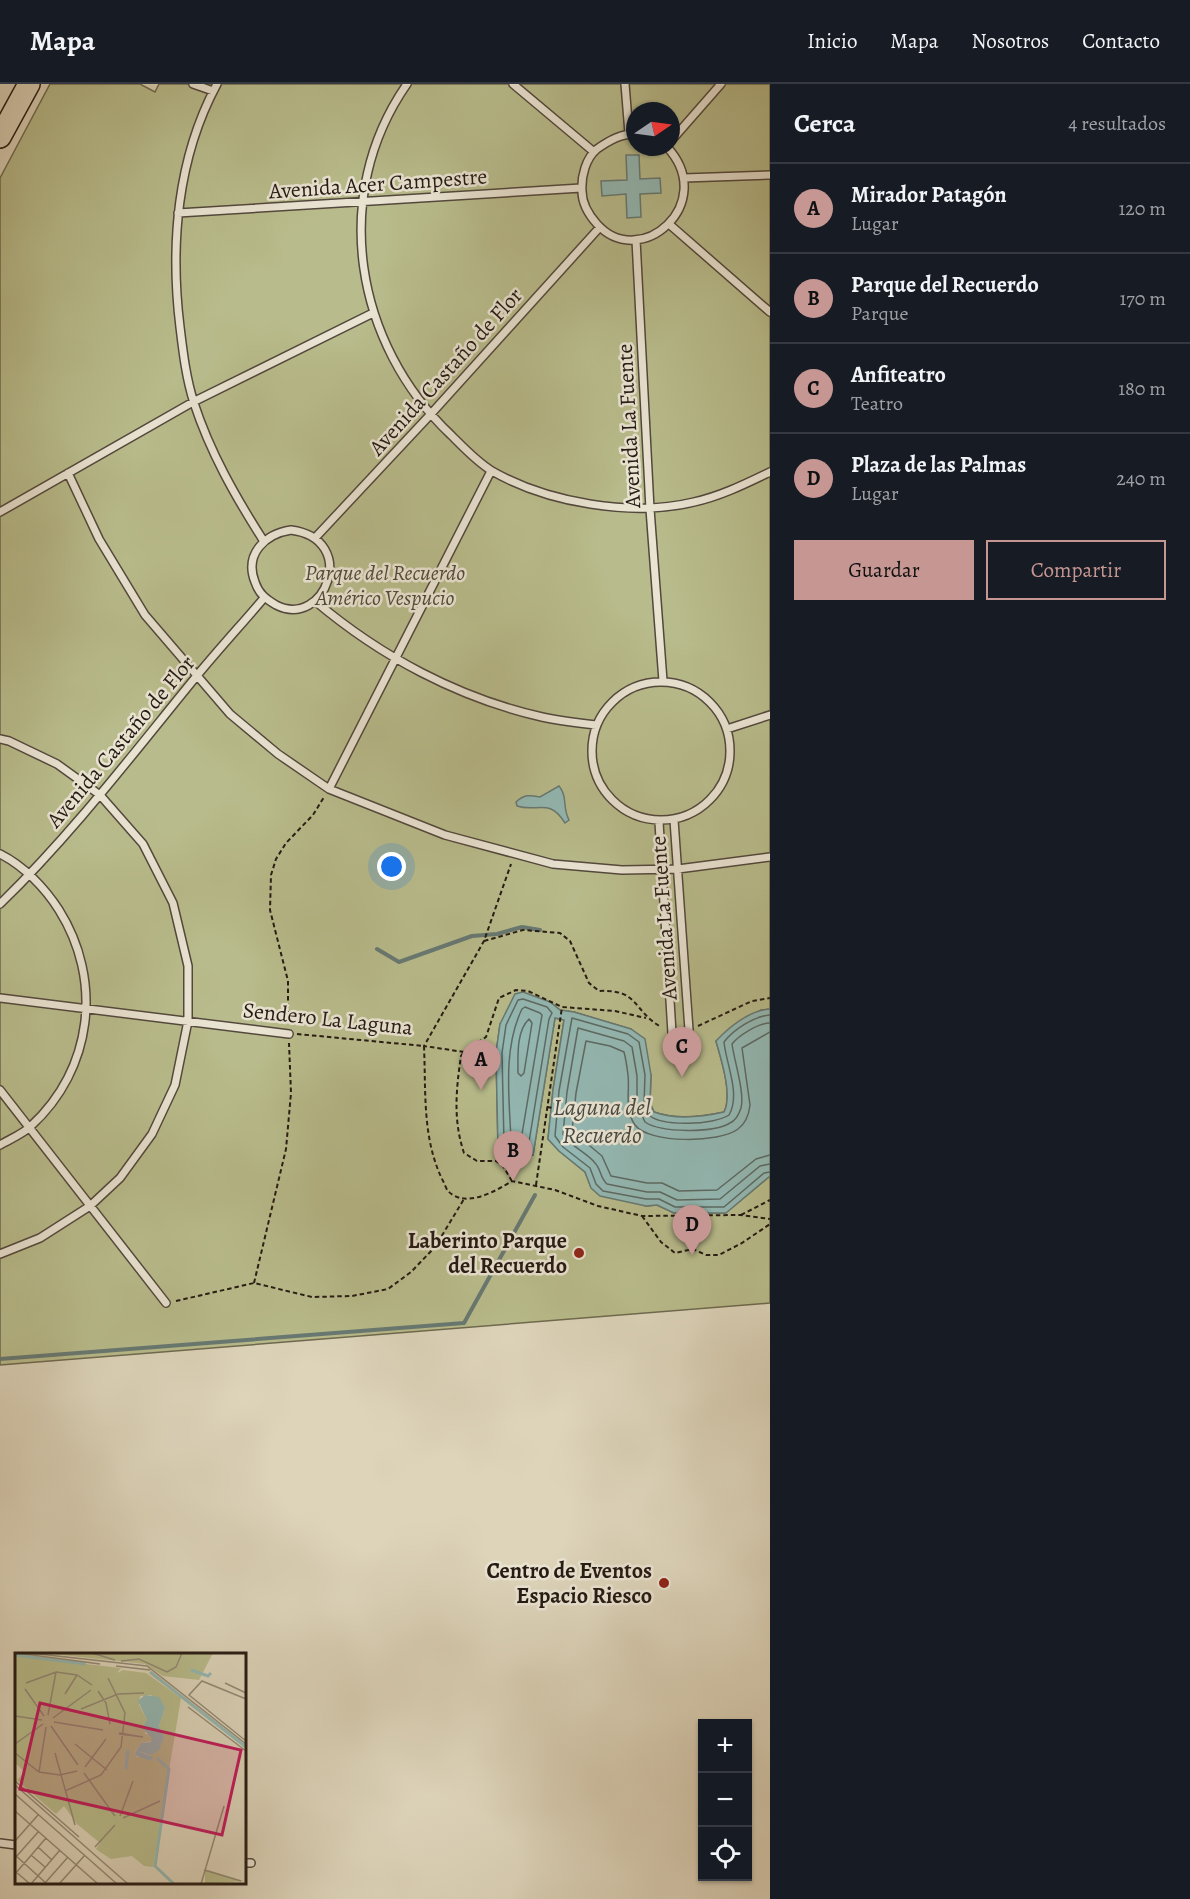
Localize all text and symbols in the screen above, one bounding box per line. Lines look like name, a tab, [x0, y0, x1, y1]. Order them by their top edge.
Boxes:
text: Mapa	[30, 22, 95, 60]
text: Inicio	[807, 27, 857, 55]
text: Mapa	[890, 27, 939, 55]
text: Nosotros	[972, 27, 1049, 55]
text: Contacto	[1082, 27, 1160, 55]
north arrow	[626, 102, 680, 156]
text: Cerca	[794, 106, 856, 141]
text: 4 resultados	[1068, 110, 1166, 137]
street label: Avenida Acer Campestre	[267, 161, 488, 207]
text: Mirador Patagón	[851, 180, 1007, 210]
text: A	[807, 195, 820, 222]
text: 120 m	[1118, 195, 1166, 222]
text: Lugar	[851, 210, 899, 237]
text: Parque del Recuerdo	[851, 270, 1039, 300]
street label: Avenida Castaño de Flor	[361, 281, 529, 463]
text: B	[807, 285, 820, 312]
text: 170 m	[1120, 285, 1166, 312]
text: Parque	[851, 300, 909, 327]
street label: Avenida La Fuente	[610, 343, 648, 510]
text: Anfiteatro	[851, 360, 946, 390]
text: C	[807, 375, 820, 402]
text: 180 m	[1118, 375, 1166, 402]
text: Teatro	[851, 390, 903, 417]
text: Plaza de las Palmas	[851, 450, 1026, 480]
text: D	[807, 465, 820, 492]
text: 240 m	[1116, 465, 1166, 492]
text: Lugar	[851, 480, 899, 507]
button: Guardar	[794, 540, 974, 600]
button: Compartir	[986, 540, 1166, 600]
park label: Parque del Recuerdo Américo Vespucio	[305, 558, 465, 613]
street label: Avenida Castaño de Flor	[39, 649, 202, 835]
street label: Avenida La Fuente	[643, 835, 685, 1002]
your location	[377, 852, 406, 881]
street label: Sendero La Laguna	[241, 995, 415, 1043]
pin: C	[662, 1028, 702, 1077]
pin: A	[462, 1040, 500, 1090]
water label: Laguna del Recuerdo	[553, 1091, 651, 1151]
pin: B	[494, 1132, 532, 1181]
pin: D	[672, 1206, 712, 1255]
place label: Laberinto Parque del Recuerdo	[408, 1226, 567, 1281]
marker: Laberinto Parque del Recuerdo	[572, 1246, 586, 1260]
place label: Centro de Eventos Espacio Riesco	[486, 1556, 652, 1611]
marker: Centro de Eventos Espacio Riesco	[657, 1576, 671, 1590]
inset map	[15, 1653, 246, 1884]
map controls	[698, 1719, 752, 1881]
button: +	[698, 1719, 752, 1773]
button: −	[698, 1773, 752, 1827]
button: locate	[698, 1827, 752, 1881]

